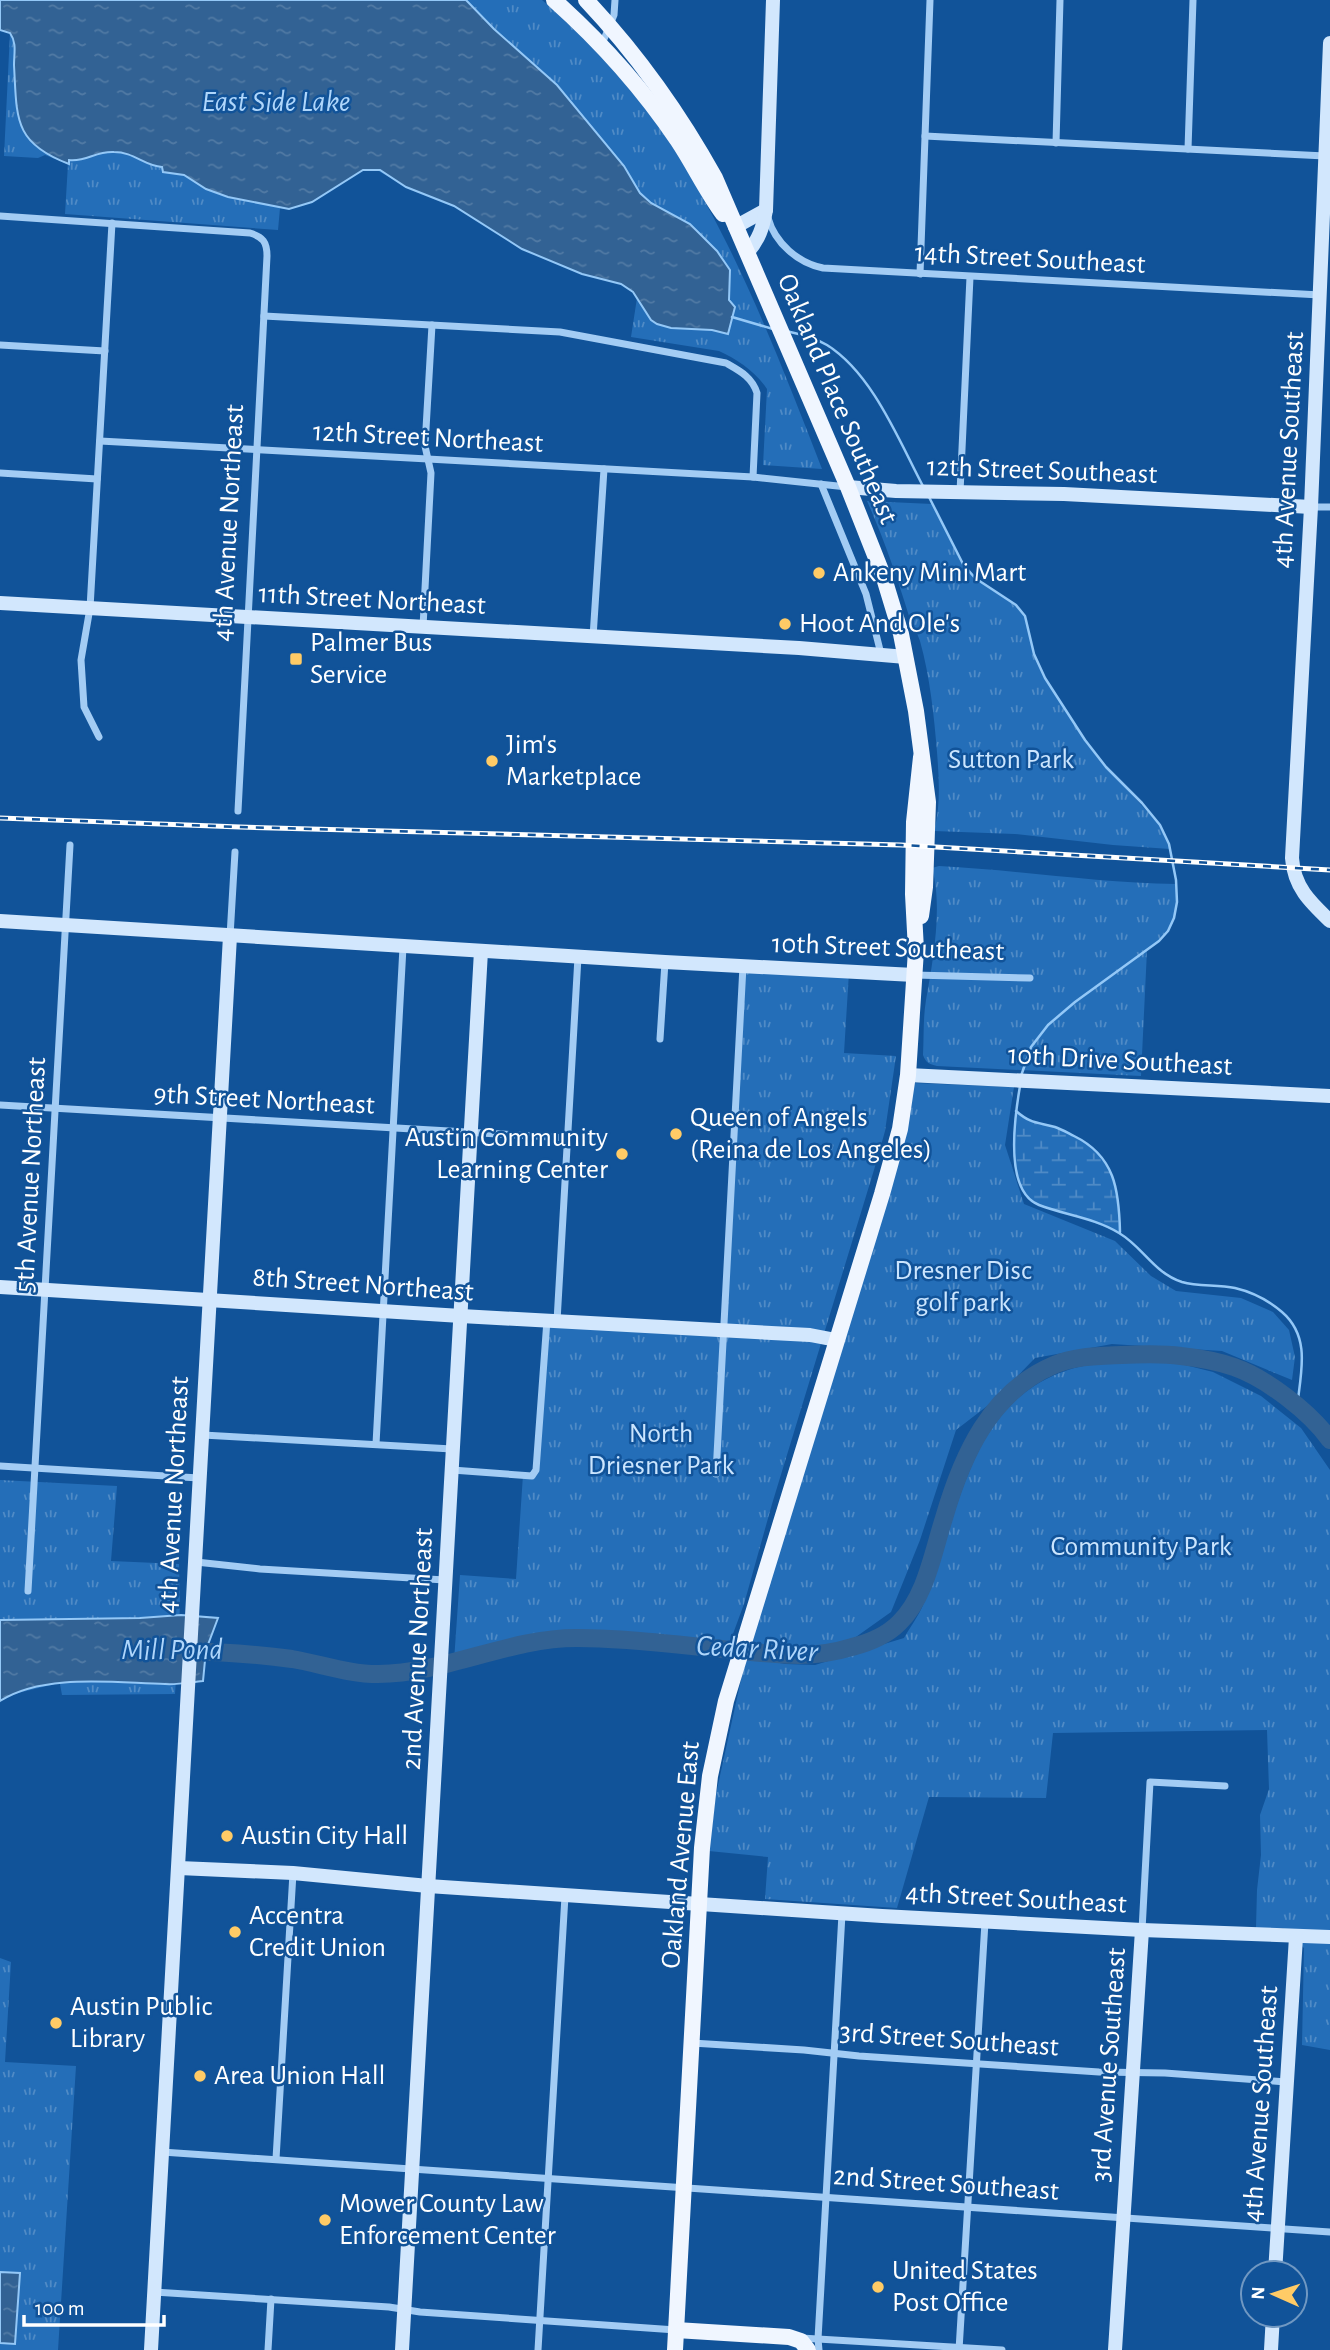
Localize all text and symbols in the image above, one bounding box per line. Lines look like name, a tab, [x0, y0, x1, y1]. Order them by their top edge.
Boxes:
water label: East Side Lake	[202, 87, 350, 117]
street label: 14th Street Southeast	[914, 239, 1146, 279]
street label: Oakland Place Southeast	[772, 270, 902, 528]
street label: 4th Avenue Southeast	[1269, 331, 1309, 569]
street label: 4th Avenue Northeast	[209, 404, 249, 642]
street label: 12th Street Northeast	[312, 418, 544, 458]
street label: 12th Street Southeast	[926, 453, 1158, 489]
place label: Ankeny Mini Mart	[833, 559, 1026, 587]
marker: Ankeny Mini Mart	[811, 565, 827, 581]
street label: 11th Street Northeast	[258, 580, 486, 620]
place label: Hoot And Ole's	[799, 610, 960, 638]
marker: Hoot And Ole's	[777, 616, 793, 632]
place label: Palmer Bus Service	[310, 629, 432, 689]
marker: Palmer Bus Service	[288, 651, 304, 667]
place label: Jim's Marketplace	[506, 731, 641, 791]
park label: Sutton Park	[948, 746, 1074, 774]
marker: Jim's Marketplace	[484, 753, 500, 769]
street label: 10th Street Southeast	[771, 930, 1005, 966]
street label: 10th Drive Southeast	[1007, 1041, 1233, 1081]
street label: 5th Avenue Northeast	[11, 1056, 51, 1293]
street label: 9th Street Northeast	[153, 1080, 375, 1120]
place label: Queen of Angels (Reina de Los Angeles)	[690, 1104, 932, 1164]
place label: Austin Community Learning Center	[405, 1124, 608, 1184]
marker: Queen of Angels (Reina de Los Angeles)	[668, 1126, 684, 1142]
marker: Austin Community Learning Center	[614, 1146, 630, 1162]
park label: Dresner Disc golf park	[894, 1257, 1032, 1317]
street label: 8th Street Northeast	[251, 1263, 475, 1307]
street label: 4th Avenue Northeast	[154, 1376, 194, 1614]
park label: North Driesner Park	[588, 1420, 734, 1480]
street label: 2nd Avenue Northeast	[398, 1527, 438, 1771]
park label: Community Park	[1050, 1533, 1232, 1561]
water label: Cedar River	[696, 1631, 820, 1667]
water label: Mill Pond	[121, 1635, 223, 1665]
street label: Oakland Avenue East	[657, 1740, 705, 1970]
place label: Austin City Hall	[241, 1822, 408, 1850]
marker: Austin City Hall	[219, 1828, 235, 1844]
street label: 4th Street Southeast	[905, 1879, 1127, 1919]
place label: Accentra Credit Union	[249, 1902, 386, 1962]
marker: Accentra Credit Union	[227, 1924, 243, 1940]
street label: 3rd Avenue Southeast	[1087, 1947, 1131, 2183]
street label: 4th Avenue Southeast	[1239, 1985, 1283, 2223]
place label: Austin Public Library	[70, 1993, 213, 2053]
marker: Austin Public Library	[48, 2015, 64, 2031]
street label: 3rd Street Southeast	[839, 2018, 1060, 2062]
place label: Area Union Hall	[214, 2062, 385, 2090]
marker: Area Union Hall	[192, 2068, 208, 2084]
street label: 2nd Street Southeast	[832, 2162, 1060, 2206]
place label: Mower County Law Enforcement Center	[339, 2190, 556, 2250]
marker: Mower County Law Enforcement Center	[317, 2212, 333, 2228]
place label: United States Post Office	[892, 2257, 1038, 2317]
north arrow	[1239, 2259, 1309, 2329]
marker: United States Post Office	[870, 2279, 886, 2295]
scale bar	[24, 2284, 164, 2328]
text: N	[1249, 2286, 1268, 2300]
text: 100 m	[35, 2298, 85, 2319]

